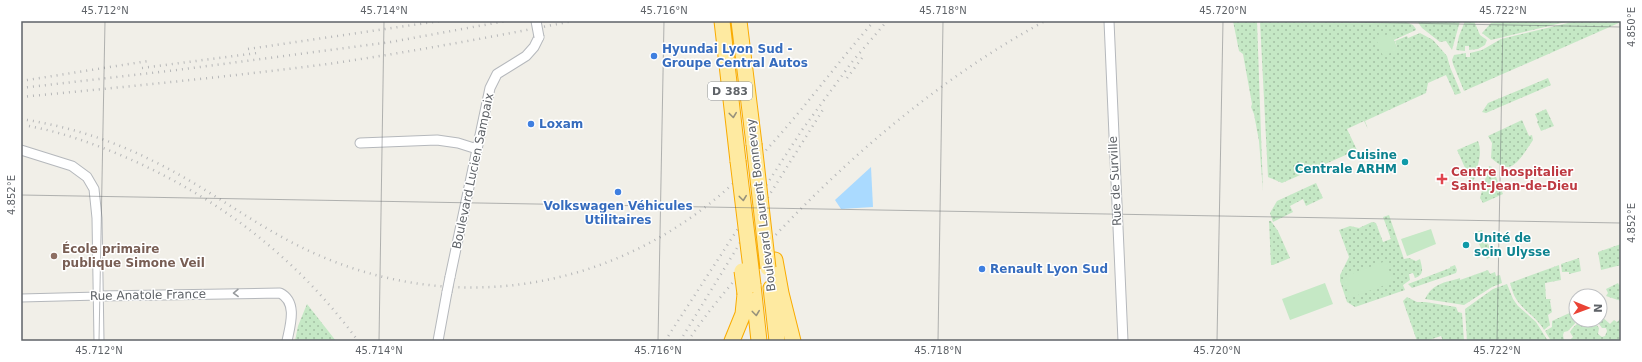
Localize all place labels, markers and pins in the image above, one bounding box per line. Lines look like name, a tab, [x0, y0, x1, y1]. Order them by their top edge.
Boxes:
place label: Hyundai Lyon Sud - Groupe Central Autos	[662, 42, 808, 70]
marker: Hyundai Lyon Sud - Groupe Central Autos	[649, 51, 659, 61]
place label: Loxam	[539, 117, 583, 131]
marker: Loxam	[526, 119, 536, 129]
place label: Cuisine Centrale ARHM	[1295, 148, 1397, 176]
marker: Cuisine Centrale ARHM	[1400, 157, 1410, 167]
place label: Centre hospitalier Saint-Jean-de-Dieu	[1451, 165, 1578, 193]
marker: Centre hospitalier Saint-Jean-de-Dieu	[1436, 173, 1448, 185]
marker: Volkswagen Véhicules Utilitaires	[613, 187, 623, 197]
place label: Volkswagen Véhicules Utilitaires	[543, 199, 693, 227]
place label: Unité de soin Ulysse	[1474, 231, 1550, 259]
marker: Unité de soin Ulysse	[1461, 240, 1471, 250]
place label: École primaire publique Simone Veil	[62, 241, 205, 270]
marker: École primaire publique Simone Veil	[49, 251, 59, 261]
place label: Renault Lyon Sud	[990, 262, 1108, 276]
marker: Renault Lyon Sud	[977, 264, 987, 274]

